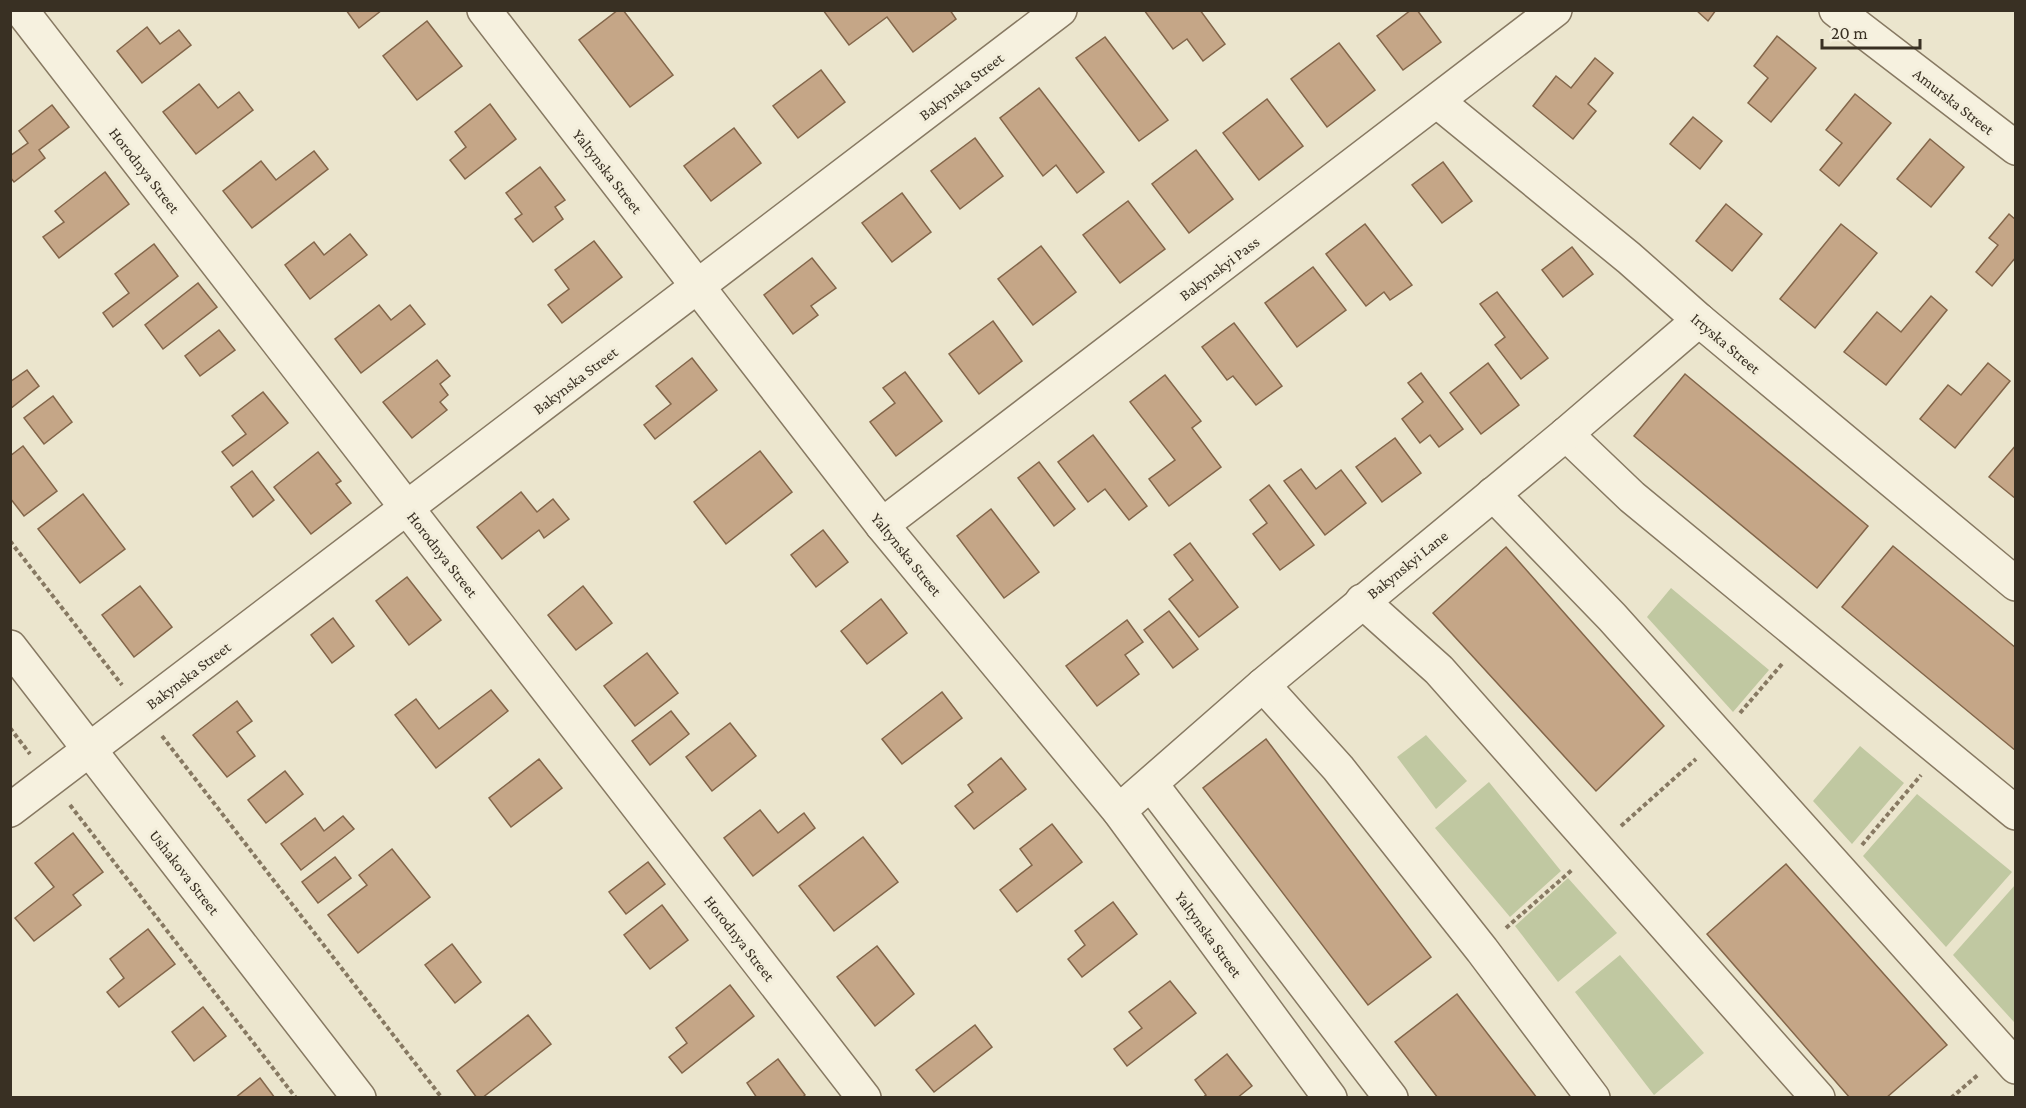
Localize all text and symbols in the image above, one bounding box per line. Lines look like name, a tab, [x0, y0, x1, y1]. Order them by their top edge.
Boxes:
scale bar	[1822, 12, 1920, 50]
text: 20 m	[1831, 23, 1868, 43]
street label: Bakynska Street	[916, 49, 1008, 124]
street label: Amurska Street	[1910, 65, 1998, 139]
street label: Horodnya Street	[105, 124, 184, 218]
street label: Yaltynska Street	[569, 126, 646, 218]
street label: Bakynskyi Pass	[1176, 233, 1263, 305]
street label: Irtyska Street	[1687, 310, 1764, 378]
street label: Bakynska Street	[530, 343, 622, 418]
street label: Horodnya Street	[403, 508, 482, 602]
street label: Yaltynska Street	[867, 509, 946, 600]
street label: Bakynskyi Lane	[1364, 527, 1452, 603]
street label: Bakynska Street	[143, 638, 235, 713]
street label: Ushakova Street	[146, 827, 223, 919]
street label: Yaltynska Street	[1171, 888, 1246, 982]
street label: Horodnya Street	[700, 892, 779, 986]

